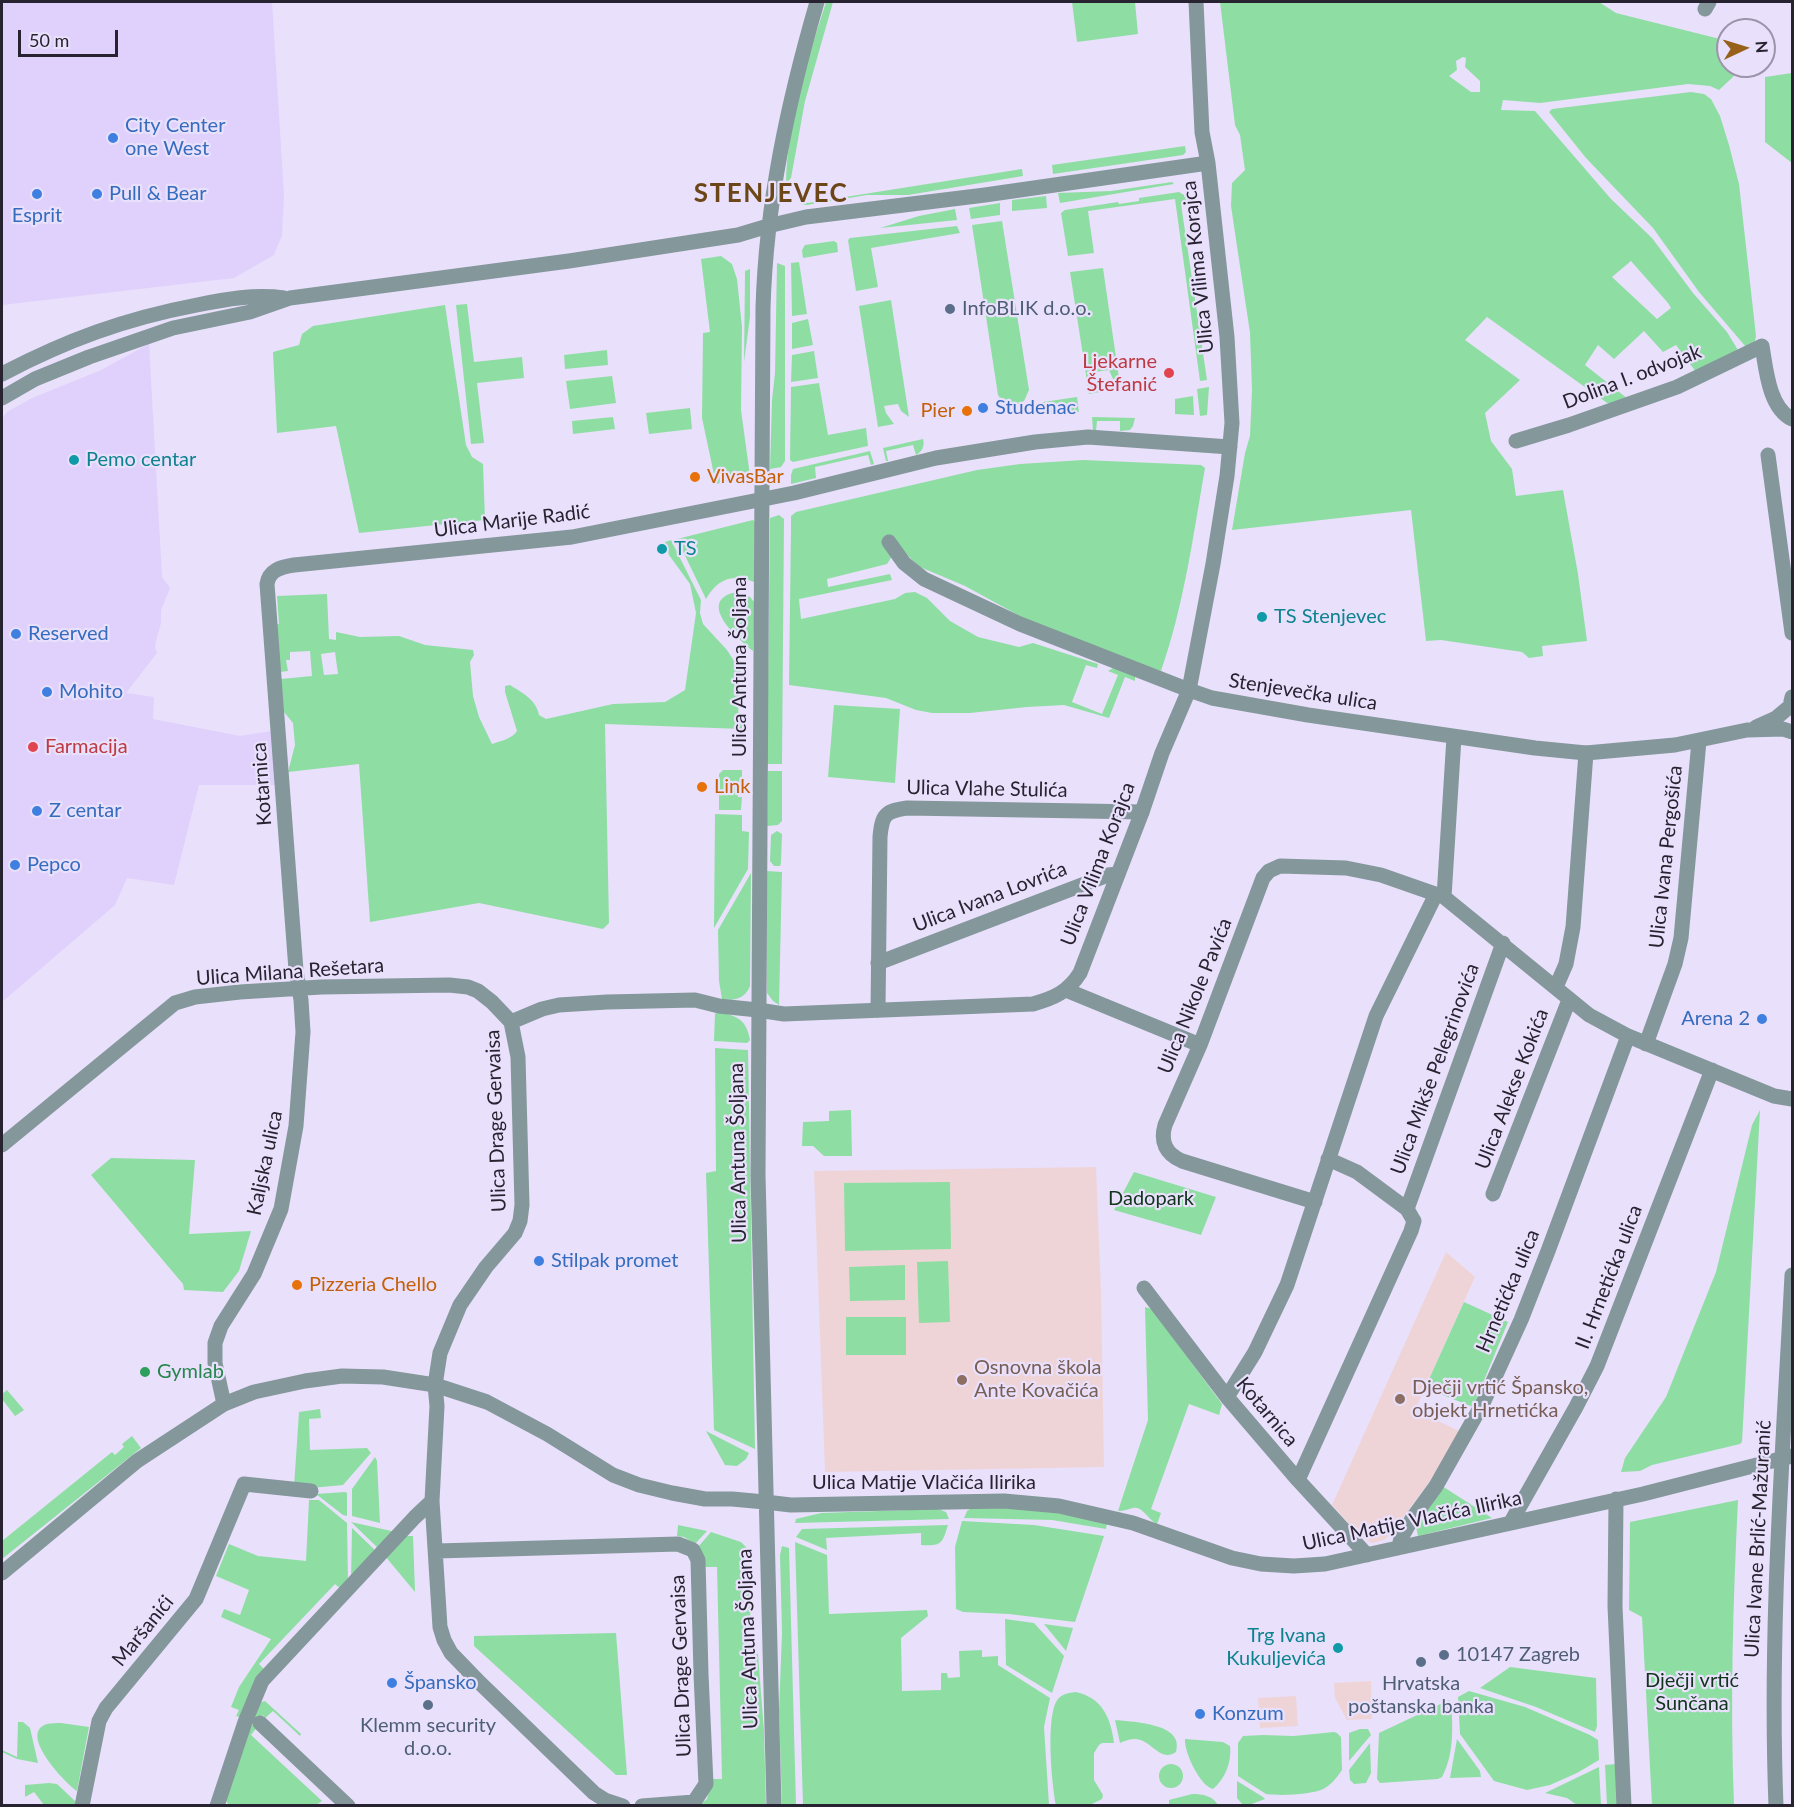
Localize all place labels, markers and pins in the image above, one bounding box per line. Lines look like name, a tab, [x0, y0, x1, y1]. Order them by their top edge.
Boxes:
place label: City Center one West	[125, 114, 225, 161]
marker: City Center one West	[106, 131, 120, 145]
place label: Pull & Bear	[109, 182, 207, 206]
marker: Esprit	[30, 187, 44, 201]
marker: Pull & Bear	[90, 187, 104, 201]
place label: Esprit	[12, 204, 62, 228]
place label: InfoBLIK d.o.o.	[962, 297, 1091, 321]
marker: InfoBLIK d.o.o.	[943, 302, 957, 316]
place label: Ljekarne Štefanić	[1082, 350, 1157, 397]
marker: Ljekarne Štefanić	[1162, 366, 1176, 380]
place label: Studenac	[995, 396, 1076, 420]
place label: Pier	[920, 399, 955, 423]
marker: Studenac	[976, 401, 990, 415]
marker: Pier	[960, 404, 974, 418]
place label: Pemo centar	[86, 448, 196, 472]
marker: Pemo centar	[67, 453, 81, 467]
place label: VivasBar	[707, 465, 784, 489]
marker: VivasBar	[688, 470, 702, 484]
place label: TS	[674, 537, 697, 561]
marker: TS	[655, 542, 669, 556]
place label: TS Stenjevec	[1274, 605, 1386, 629]
marker: TS Stenjevec	[1255, 610, 1269, 624]
place label: Reserved	[28, 622, 109, 646]
marker: Reserved	[9, 627, 23, 641]
place label: Mohito	[59, 680, 123, 704]
marker: Mohito	[40, 685, 54, 699]
place label: Farmacija	[45, 735, 128, 759]
marker: Farmacija	[26, 740, 40, 754]
place label: Link	[714, 775, 750, 799]
marker: Link	[695, 780, 709, 794]
place label: Z centar	[49, 799, 121, 823]
marker: Z centar	[30, 804, 44, 818]
place label: Pepco	[27, 853, 81, 877]
marker: Pepco	[8, 858, 22, 872]
place label: Arena 2	[1681, 1007, 1750, 1031]
marker: Arena 2	[1755, 1012, 1769, 1026]
place label: Stilpak promet	[551, 1249, 678, 1273]
marker: Stilpak promet	[532, 1254, 546, 1268]
place label: Pizzeria Chello	[309, 1273, 437, 1297]
marker: Pizzeria Chello	[290, 1278, 304, 1292]
place label: Osnovna škola Ante Kovačića	[974, 1356, 1102, 1403]
place label: Gymlab	[157, 1360, 224, 1384]
marker: Gymlab	[138, 1365, 152, 1379]
marker: Osnovna škola Ante Kovačića	[955, 1373, 969, 1387]
place label: Dječji vrtić Špansko, objekt Hrnetićka	[1412, 1376, 1588, 1423]
marker: Dječji vrtić Špansko, objekt Hrnetićka	[1393, 1392, 1407, 1406]
place label: Trg Ivana Kukuljevića	[1226, 1624, 1326, 1671]
marker: Trg Ivana Kukuljevića	[1331, 1641, 1345, 1655]
place label: 10147 Zagreb	[1456, 1643, 1580, 1667]
marker: 10147 Zagreb	[1437, 1648, 1451, 1662]
marker: Hrvatska poštanska banka	[1414, 1655, 1428, 1669]
place label: Špansko	[404, 1671, 477, 1695]
place label: Hrvatska poštanska banka	[1348, 1672, 1494, 1719]
marker: Špansko	[385, 1676, 399, 1690]
marker: Klemm security d.o.o.	[421, 1698, 435, 1712]
place label: Konzum	[1212, 1702, 1284, 1726]
marker: Konzum	[1193, 1707, 1207, 1721]
place label: Klemm security d.o.o.	[360, 1714, 496, 1761]

